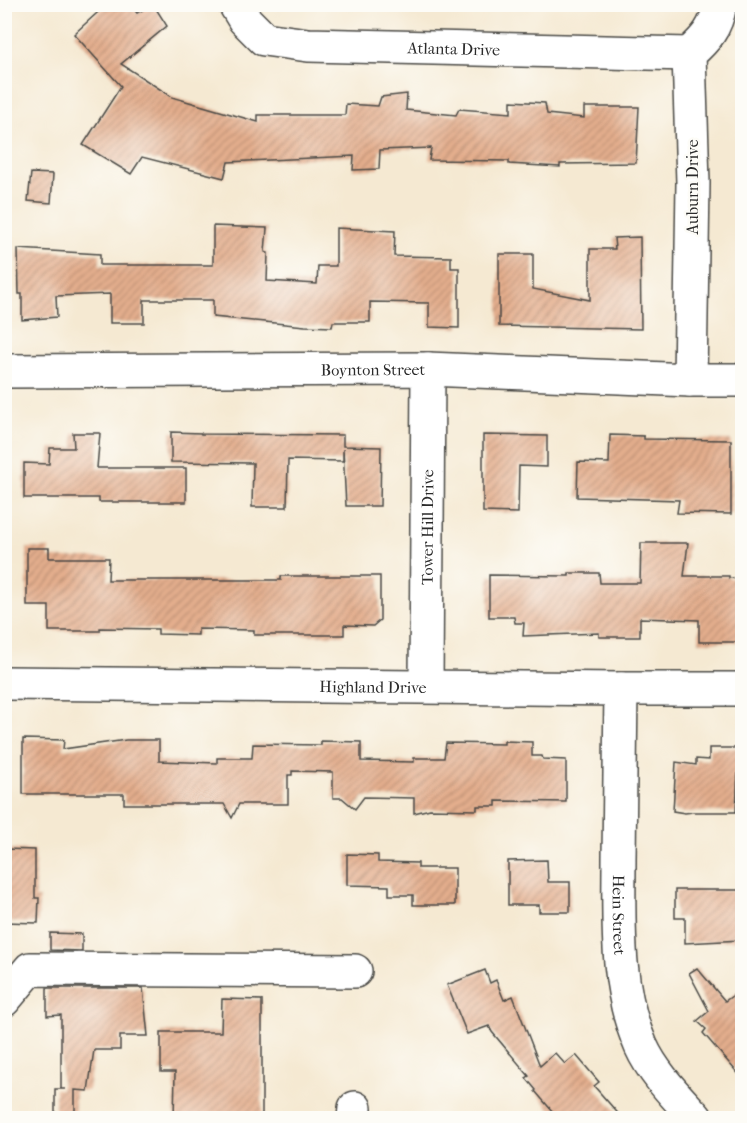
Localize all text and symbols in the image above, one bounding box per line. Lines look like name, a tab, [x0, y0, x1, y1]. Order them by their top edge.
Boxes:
street label: Atlanta Drive	[406, 38, 500, 60]
street label: Auburn Drive	[683, 139, 702, 236]
street label: Boynton Street	[321, 360, 426, 380]
street label: Tower Hill Drive	[418, 469, 437, 585]
street label: Highland Drive	[319, 677, 427, 697]
street label: Hein Street	[609, 875, 629, 956]

